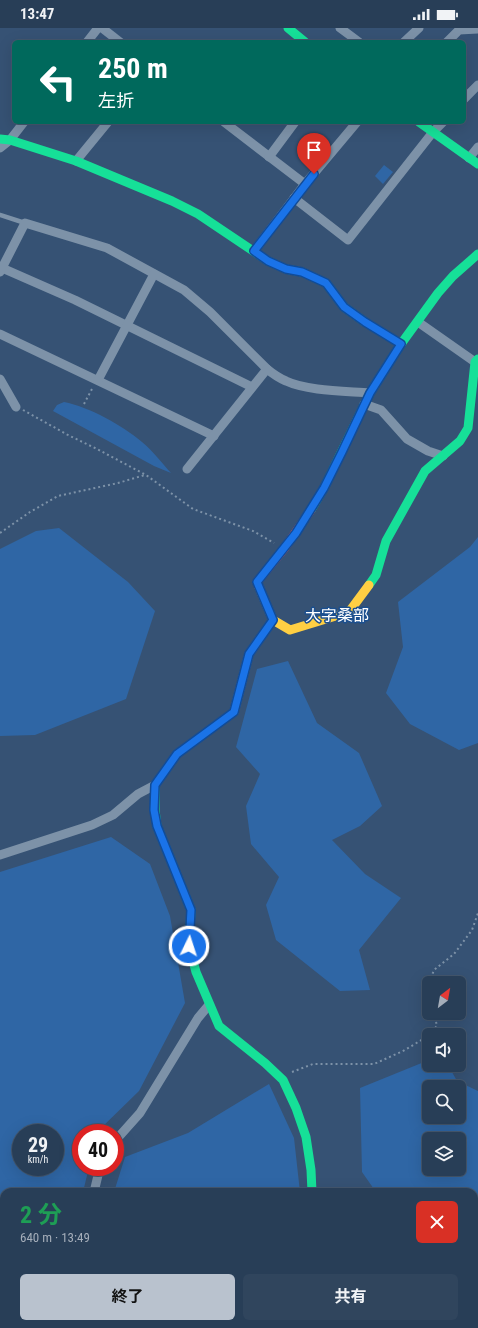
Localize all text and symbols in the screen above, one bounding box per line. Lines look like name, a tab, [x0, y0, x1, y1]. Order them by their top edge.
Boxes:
text: 13:47	[20, 5, 54, 23]
text: 250 m	[98, 52, 168, 85]
icon: left	[32, 56, 84, 108]
text: 左折	[98, 90, 134, 111]
pin	[297, 133, 331, 174]
icon: arrive	[303, 139, 325, 161]
district label: 大字桑部	[305, 606, 369, 625]
position arrow	[168, 925, 210, 967]
north arrow	[422, 976, 466, 1020]
map controls	[422, 976, 466, 1176]
button: sound	[422, 1028, 466, 1072]
button: search	[422, 1080, 466, 1124]
speed limit sign: 40	[72, 1124, 124, 1176]
button: layers	[422, 1132, 466, 1176]
text: 29	[28, 1133, 48, 1157]
text: km/h	[28, 1154, 48, 1165]
text: 2 分	[20, 1201, 62, 1229]
button: close	[416, 1201, 458, 1243]
text: 640 m · 13:49	[20, 1230, 90, 1245]
button: 終了	[20, 1274, 235, 1320]
button: 共有	[243, 1274, 458, 1320]

